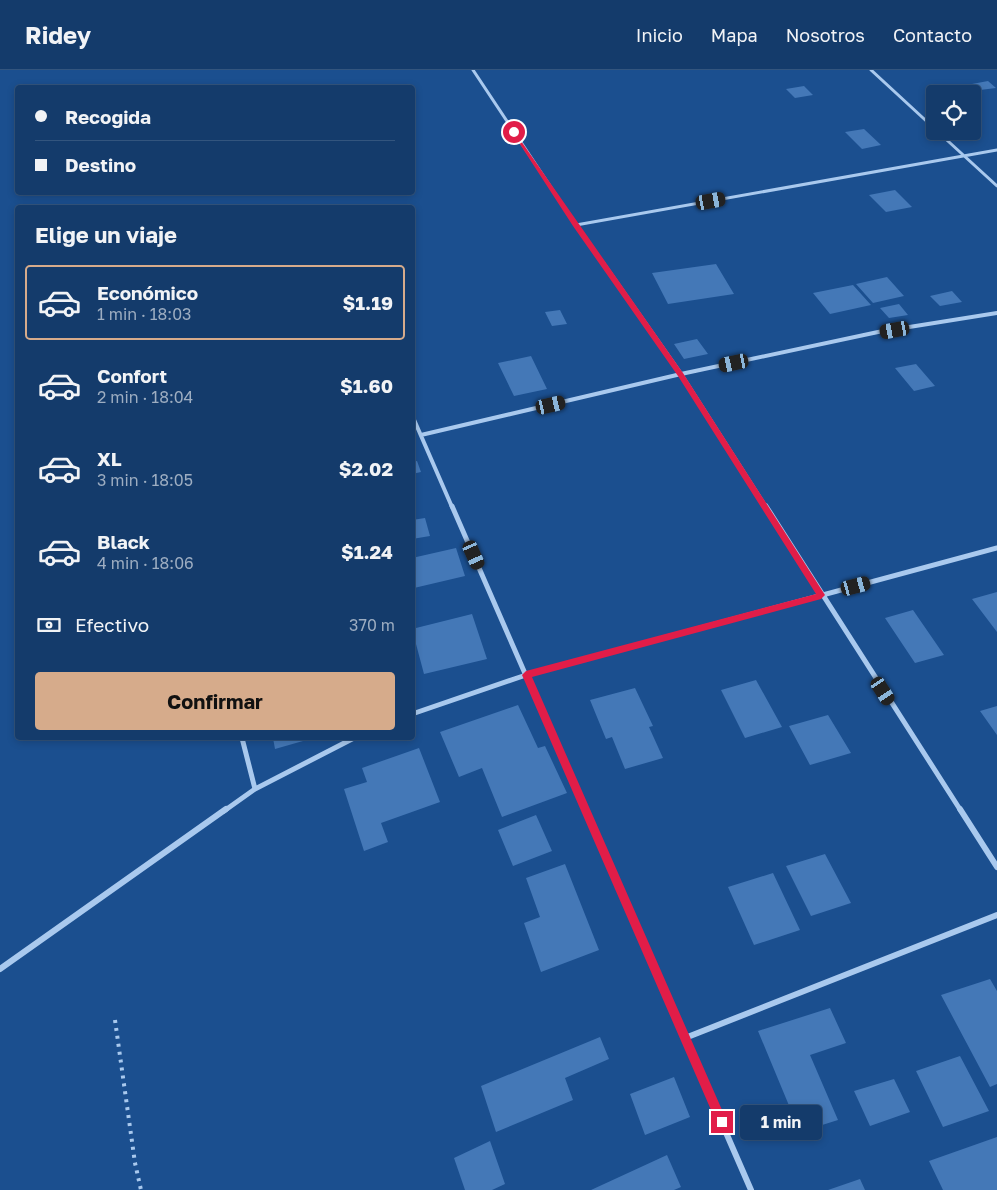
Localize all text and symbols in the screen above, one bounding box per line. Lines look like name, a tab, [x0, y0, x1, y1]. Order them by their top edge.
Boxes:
text: Ridey	[25, 20, 91, 49]
text: Inicio	[636, 24, 683, 46]
text: Mapa	[711, 24, 758, 46]
text: Nosotros	[786, 24, 865, 46]
text: Contacto	[893, 24, 972, 46]
map controls	[926, 85, 981, 140]
button: locate	[926, 85, 981, 140]
text: Recogida	[65, 105, 151, 128]
route start	[503, 121, 525, 143]
text: Destino	[65, 153, 136, 176]
car	[694, 191, 727, 211]
text: Elige un viaje	[35, 221, 177, 248]
icon: car	[37, 280, 82, 325]
text: Económico	[97, 281, 198, 304]
text: $1.19	[343, 291, 393, 314]
text: 1 min · 18:03	[97, 304, 191, 324]
car	[878, 320, 911, 340]
car	[717, 353, 750, 373]
icon: car	[37, 363, 82, 408]
text: Confort	[97, 364, 167, 387]
text: $1.60	[340, 374, 393, 397]
text: 2 min · 18:04	[97, 387, 193, 407]
car	[534, 394, 567, 416]
icon: car	[37, 446, 82, 491]
text: XL	[97, 447, 122, 470]
text: $2.02	[339, 457, 393, 480]
text: 3 min · 18:05	[97, 470, 193, 490]
icon: car	[37, 529, 82, 574]
text: Black	[97, 530, 150, 553]
car	[461, 538, 486, 572]
text: $1.24	[341, 540, 393, 563]
text: 4 min · 18:06	[97, 553, 194, 573]
car	[839, 575, 872, 597]
icon: cash	[35, 611, 63, 639]
text: Efectivo	[75, 613, 149, 636]
text: 370 m	[349, 615, 395, 635]
button: Confirmar	[35, 672, 395, 730]
car	[868, 674, 897, 708]
callout: 1 min	[740, 1104, 822, 1140]
route end	[711, 1111, 733, 1133]
text: 1 min	[761, 1112, 801, 1132]

